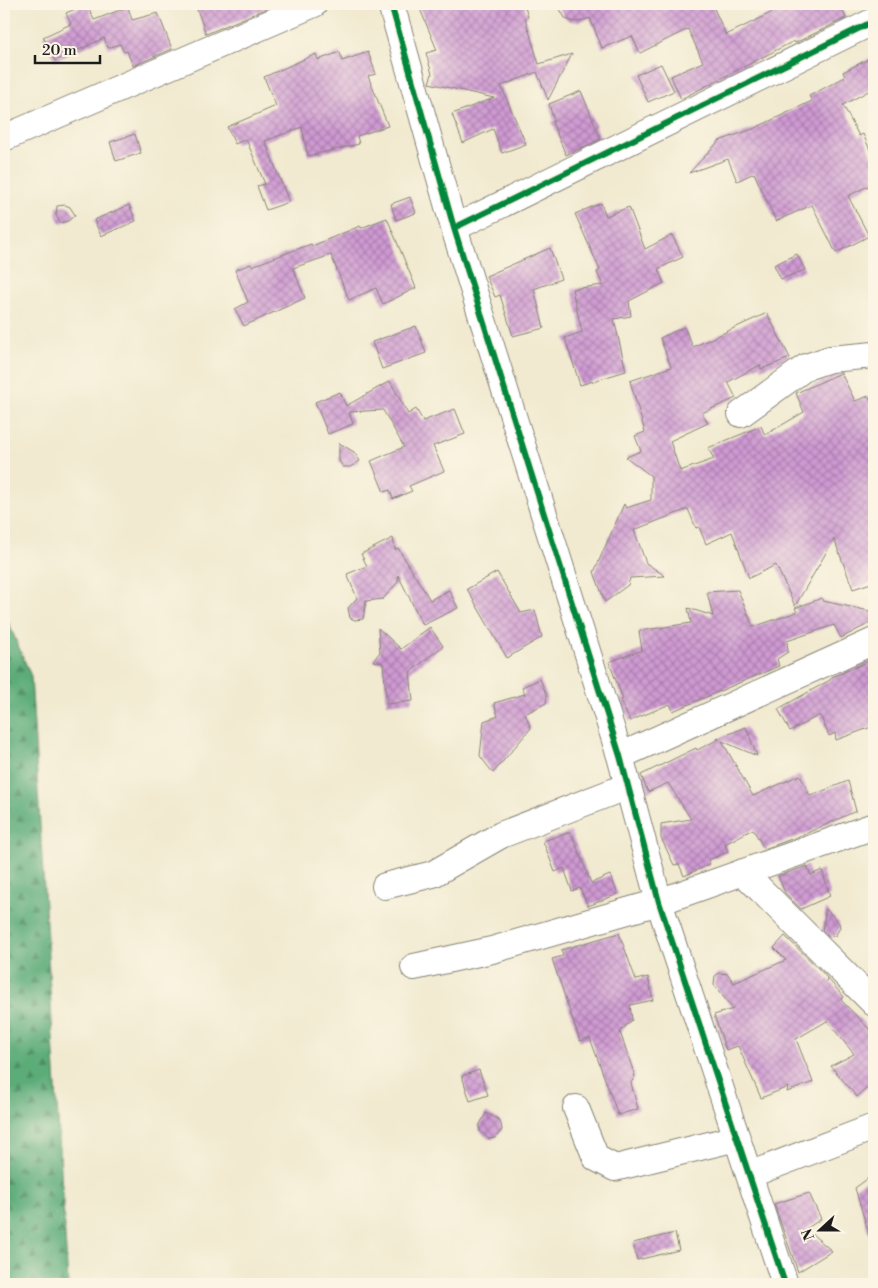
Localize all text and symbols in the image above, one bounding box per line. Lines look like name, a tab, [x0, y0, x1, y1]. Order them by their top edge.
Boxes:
scale bar	[35, 32, 100, 64]
text: 20 m	[42, 41, 77, 60]
north arrow	[796, 1206, 846, 1256]
text: N	[798, 1226, 819, 1243]

